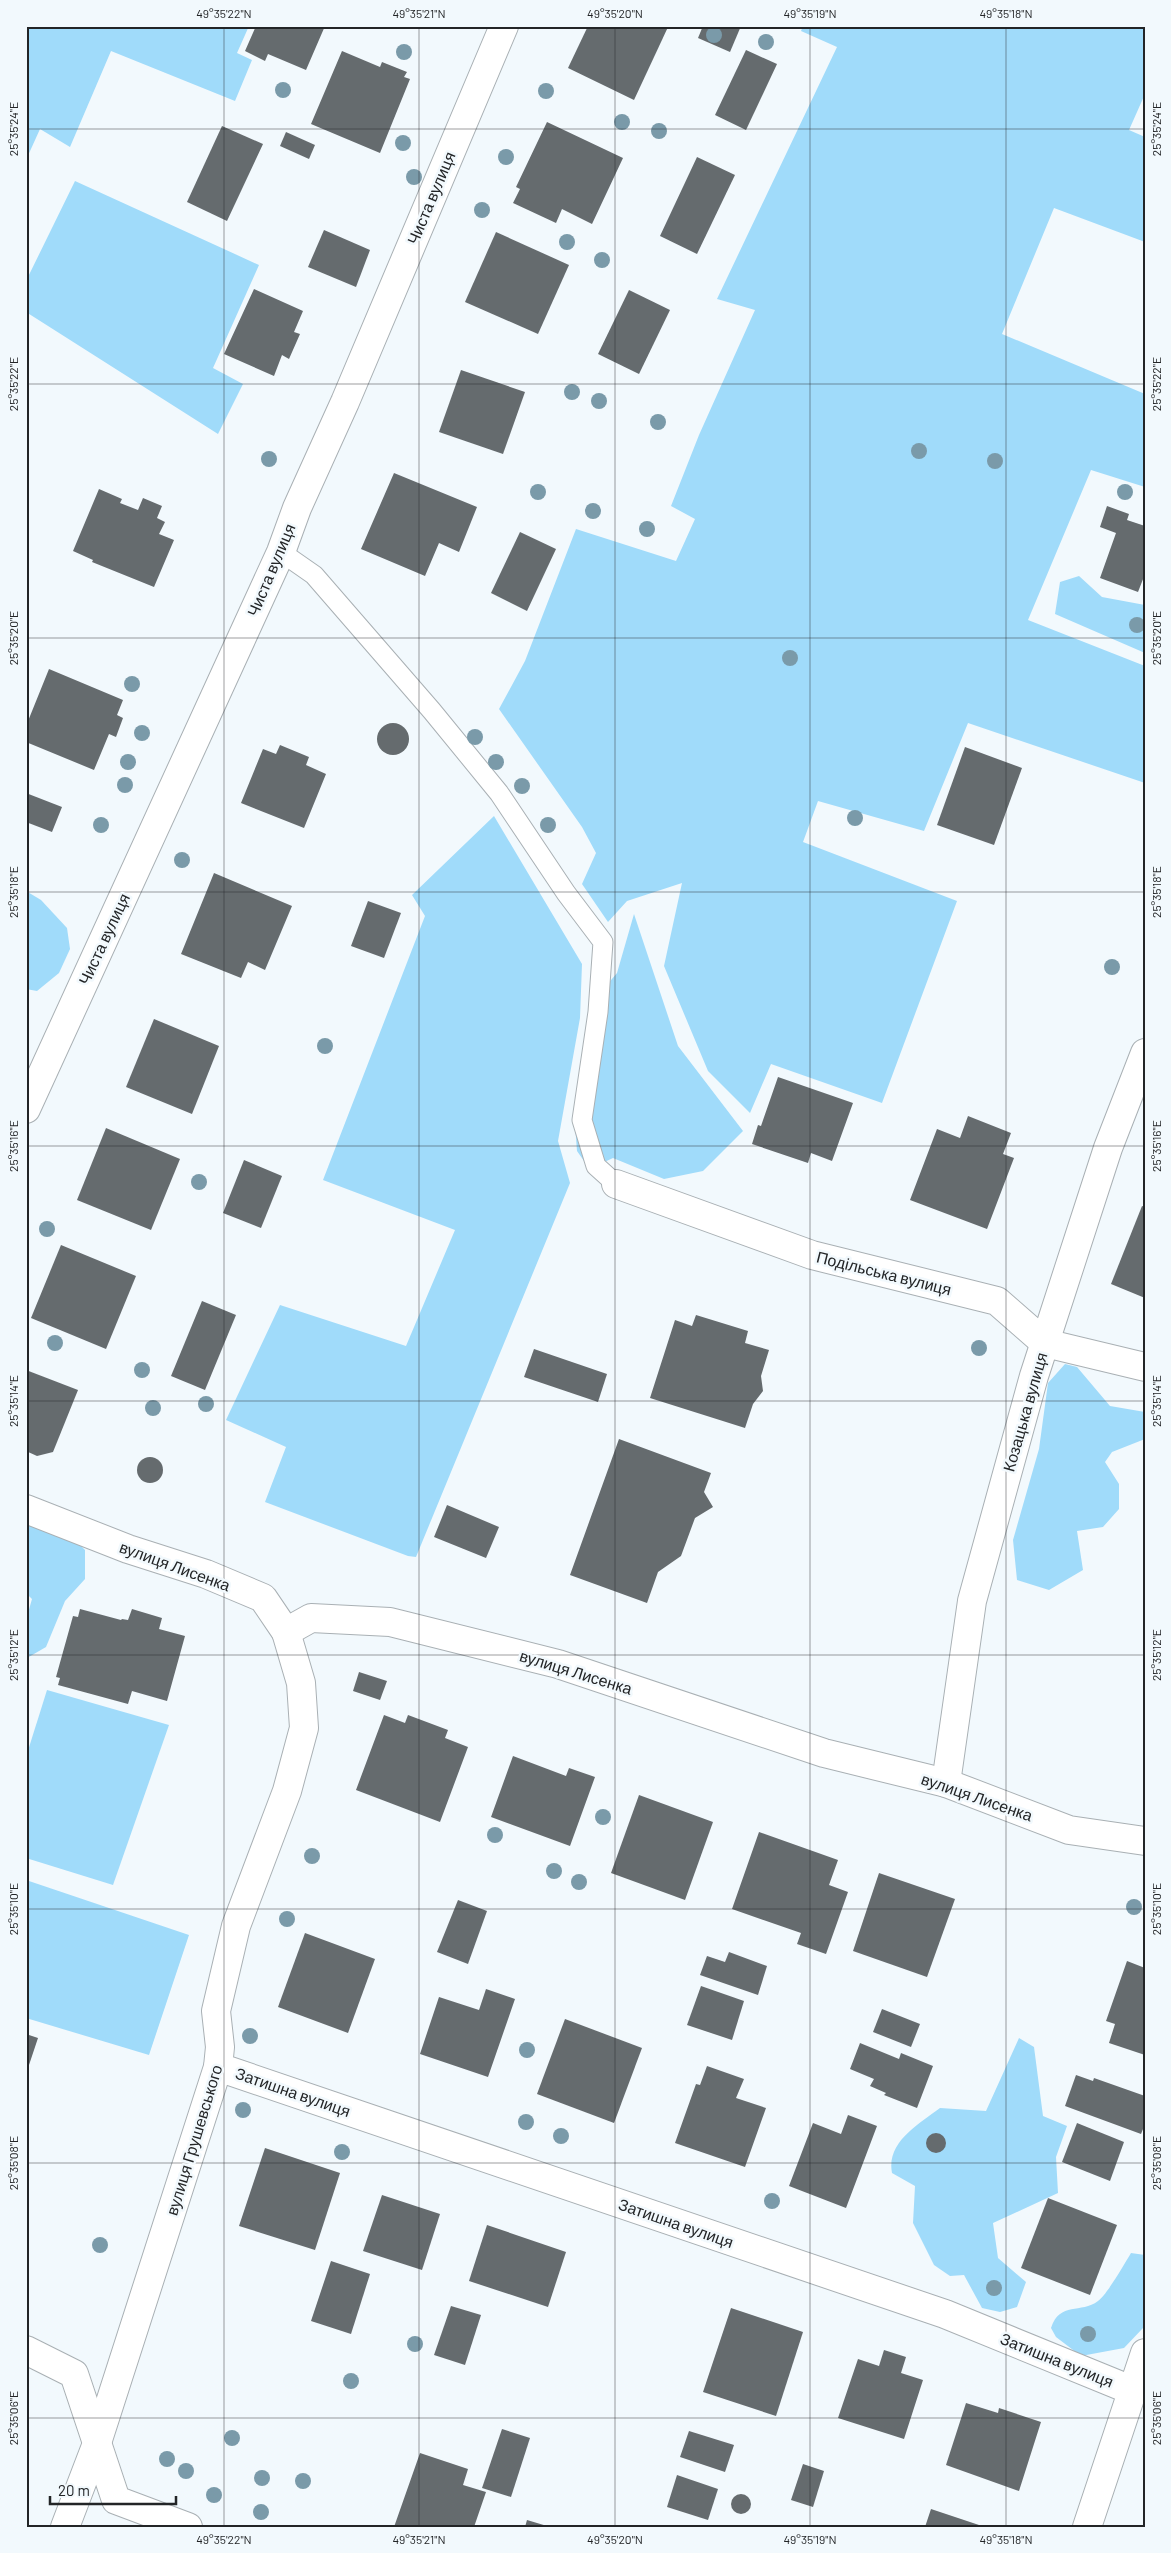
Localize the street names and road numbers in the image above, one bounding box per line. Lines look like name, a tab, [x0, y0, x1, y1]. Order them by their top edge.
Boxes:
street label: Чиста вулиця	[403, 149, 459, 247]
street label: Чиста вулиця	[243, 521, 299, 619]
street label: Чиста вулиця	[74, 890, 133, 988]
street label: Подільська вулиця	[815, 1247, 954, 1298]
street label: Козацька вулиця	[998, 1350, 1051, 1474]
street label: вулиця Лисенка	[117, 1537, 233, 1594]
street label: вулиця Лисенка	[518, 1645, 635, 1698]
street label: вулиця Лисенка	[919, 1769, 1035, 1825]
street label: вулиця Грушевського	[162, 2062, 226, 2217]
street label: Затишна вулиця	[233, 2063, 353, 2120]
street label: Затишна вулиця	[616, 2194, 736, 2251]
street label: Затишна вулиця	[998, 2328, 1116, 2391]

